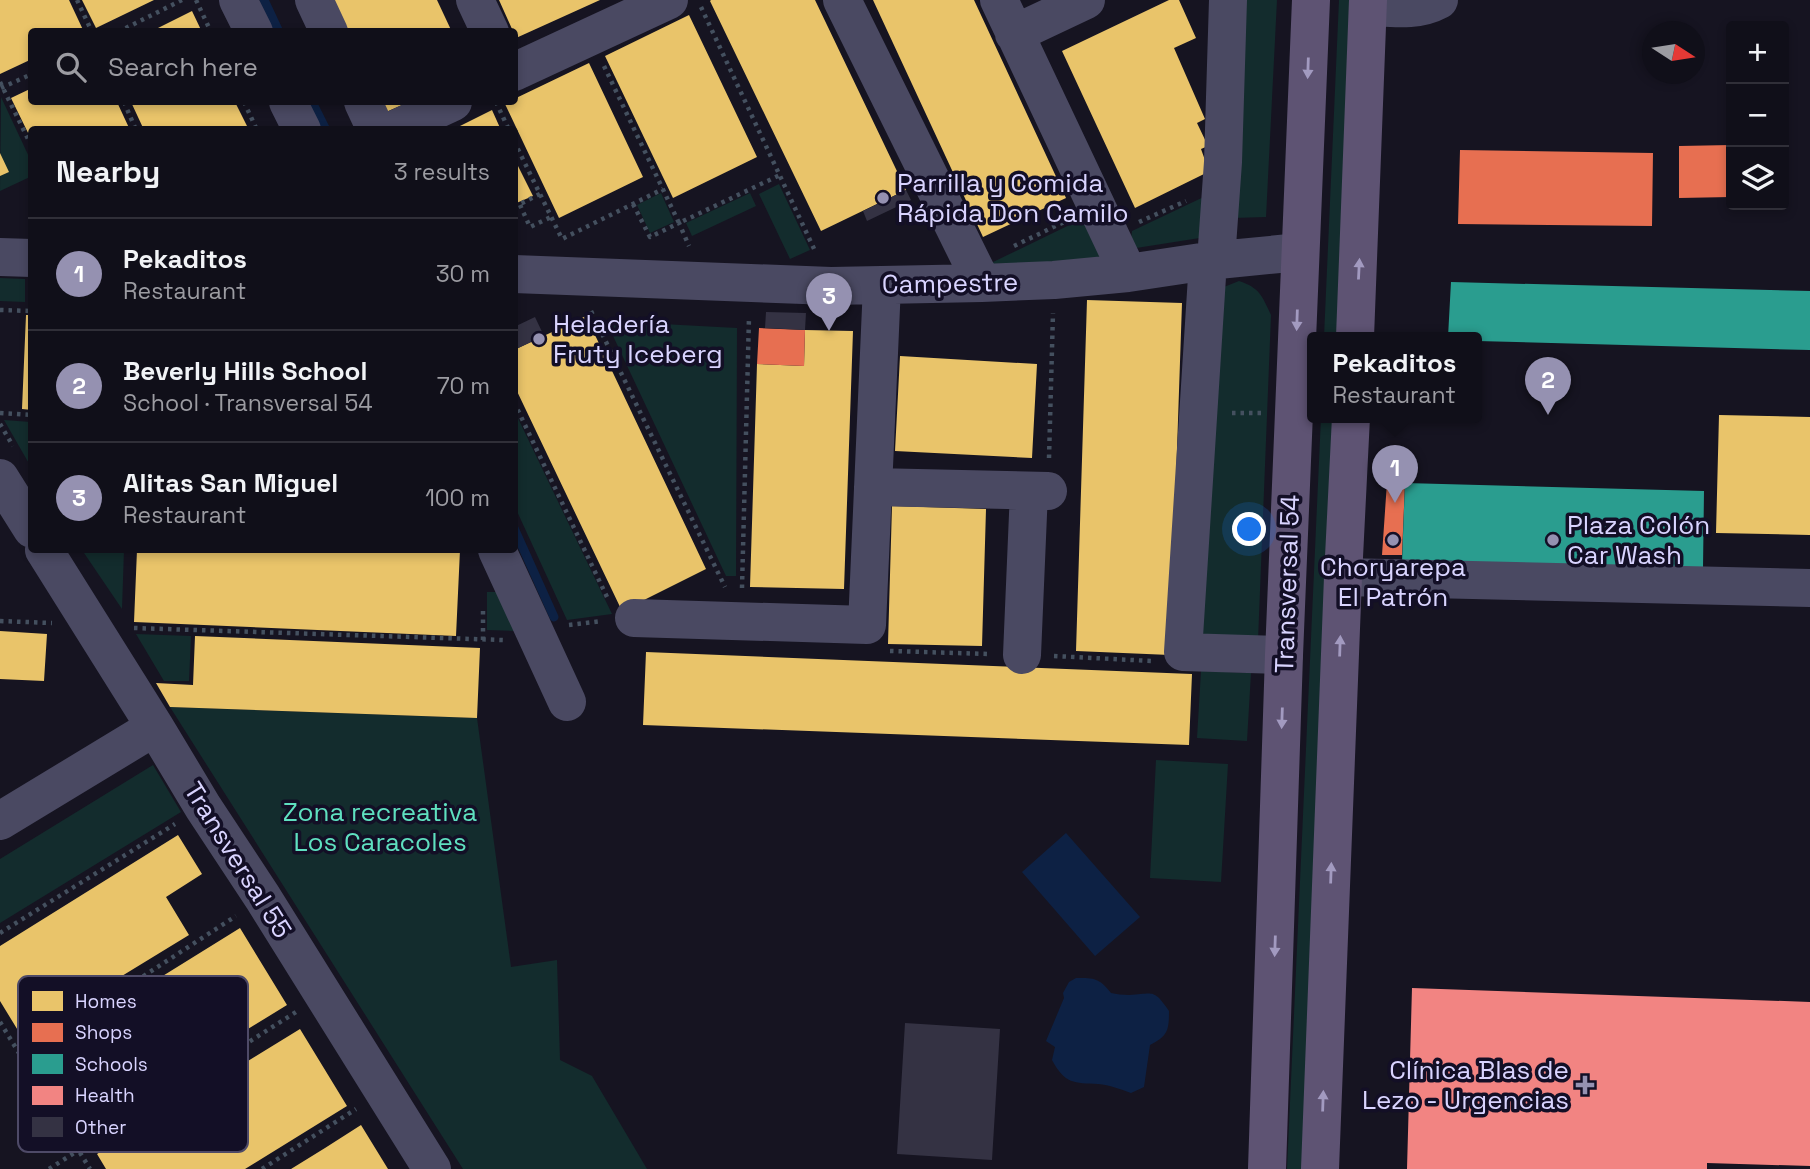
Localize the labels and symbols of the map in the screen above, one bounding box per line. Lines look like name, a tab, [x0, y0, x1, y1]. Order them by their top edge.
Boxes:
north arrow	[1642, 21, 1705, 84]
one-way arrow	[1302, 57, 1313, 79]
place label: Parrilla y Comida Rápida Don Camilo	[897, 166, 1129, 230]
marker: Parrilla y Comida Rápida Don Camilo	[875, 190, 891, 206]
one-way arrow	[1354, 257, 1365, 279]
street label: Campestre	[882, 265, 1018, 301]
pin: 3	[806, 273, 852, 331]
place label: Heladería Fruty Iceberg	[553, 307, 723, 371]
one-way arrow	[1292, 309, 1303, 331]
marker: Heladería Fruty Iceberg	[531, 331, 547, 347]
pin: 2	[1525, 357, 1571, 415]
pin: 1	[1372, 445, 1418, 503]
street label: Transversal 54	[1267, 494, 1307, 674]
place label: Plaza Colón Car Wash	[1567, 508, 1710, 572]
your location	[1232, 512, 1266, 546]
marker: Choryarepa El Patrón	[1385, 532, 1401, 548]
marker: Plaza Colón Car Wash	[1545, 532, 1561, 548]
place label: Choryarepa El Patrón	[1320, 550, 1466, 614]
one-way arrow	[1334, 635, 1345, 657]
one-way arrow	[1277, 708, 1288, 730]
street label: Transversal 55	[176, 776, 300, 944]
park label: Zona recreativa Los Caracoles	[283, 795, 477, 859]
one-way arrow	[1325, 862, 1337, 884]
one-way arrow	[1269, 935, 1280, 957]
legend	[18, 976, 248, 1152]
text: Homes	[75, 989, 137, 1014]
text: Shops	[75, 1020, 132, 1045]
text: Schools	[75, 1052, 148, 1077]
place label: Clínica Blas de Lezo - Urgencias	[1362, 1053, 1569, 1117]
marker: Clínica Blas de Lezo - Urgencias	[1575, 1075, 1595, 1095]
text: Health	[75, 1083, 135, 1108]
one-way arrow	[1317, 1090, 1328, 1112]
text: Other	[75, 1115, 127, 1140]

